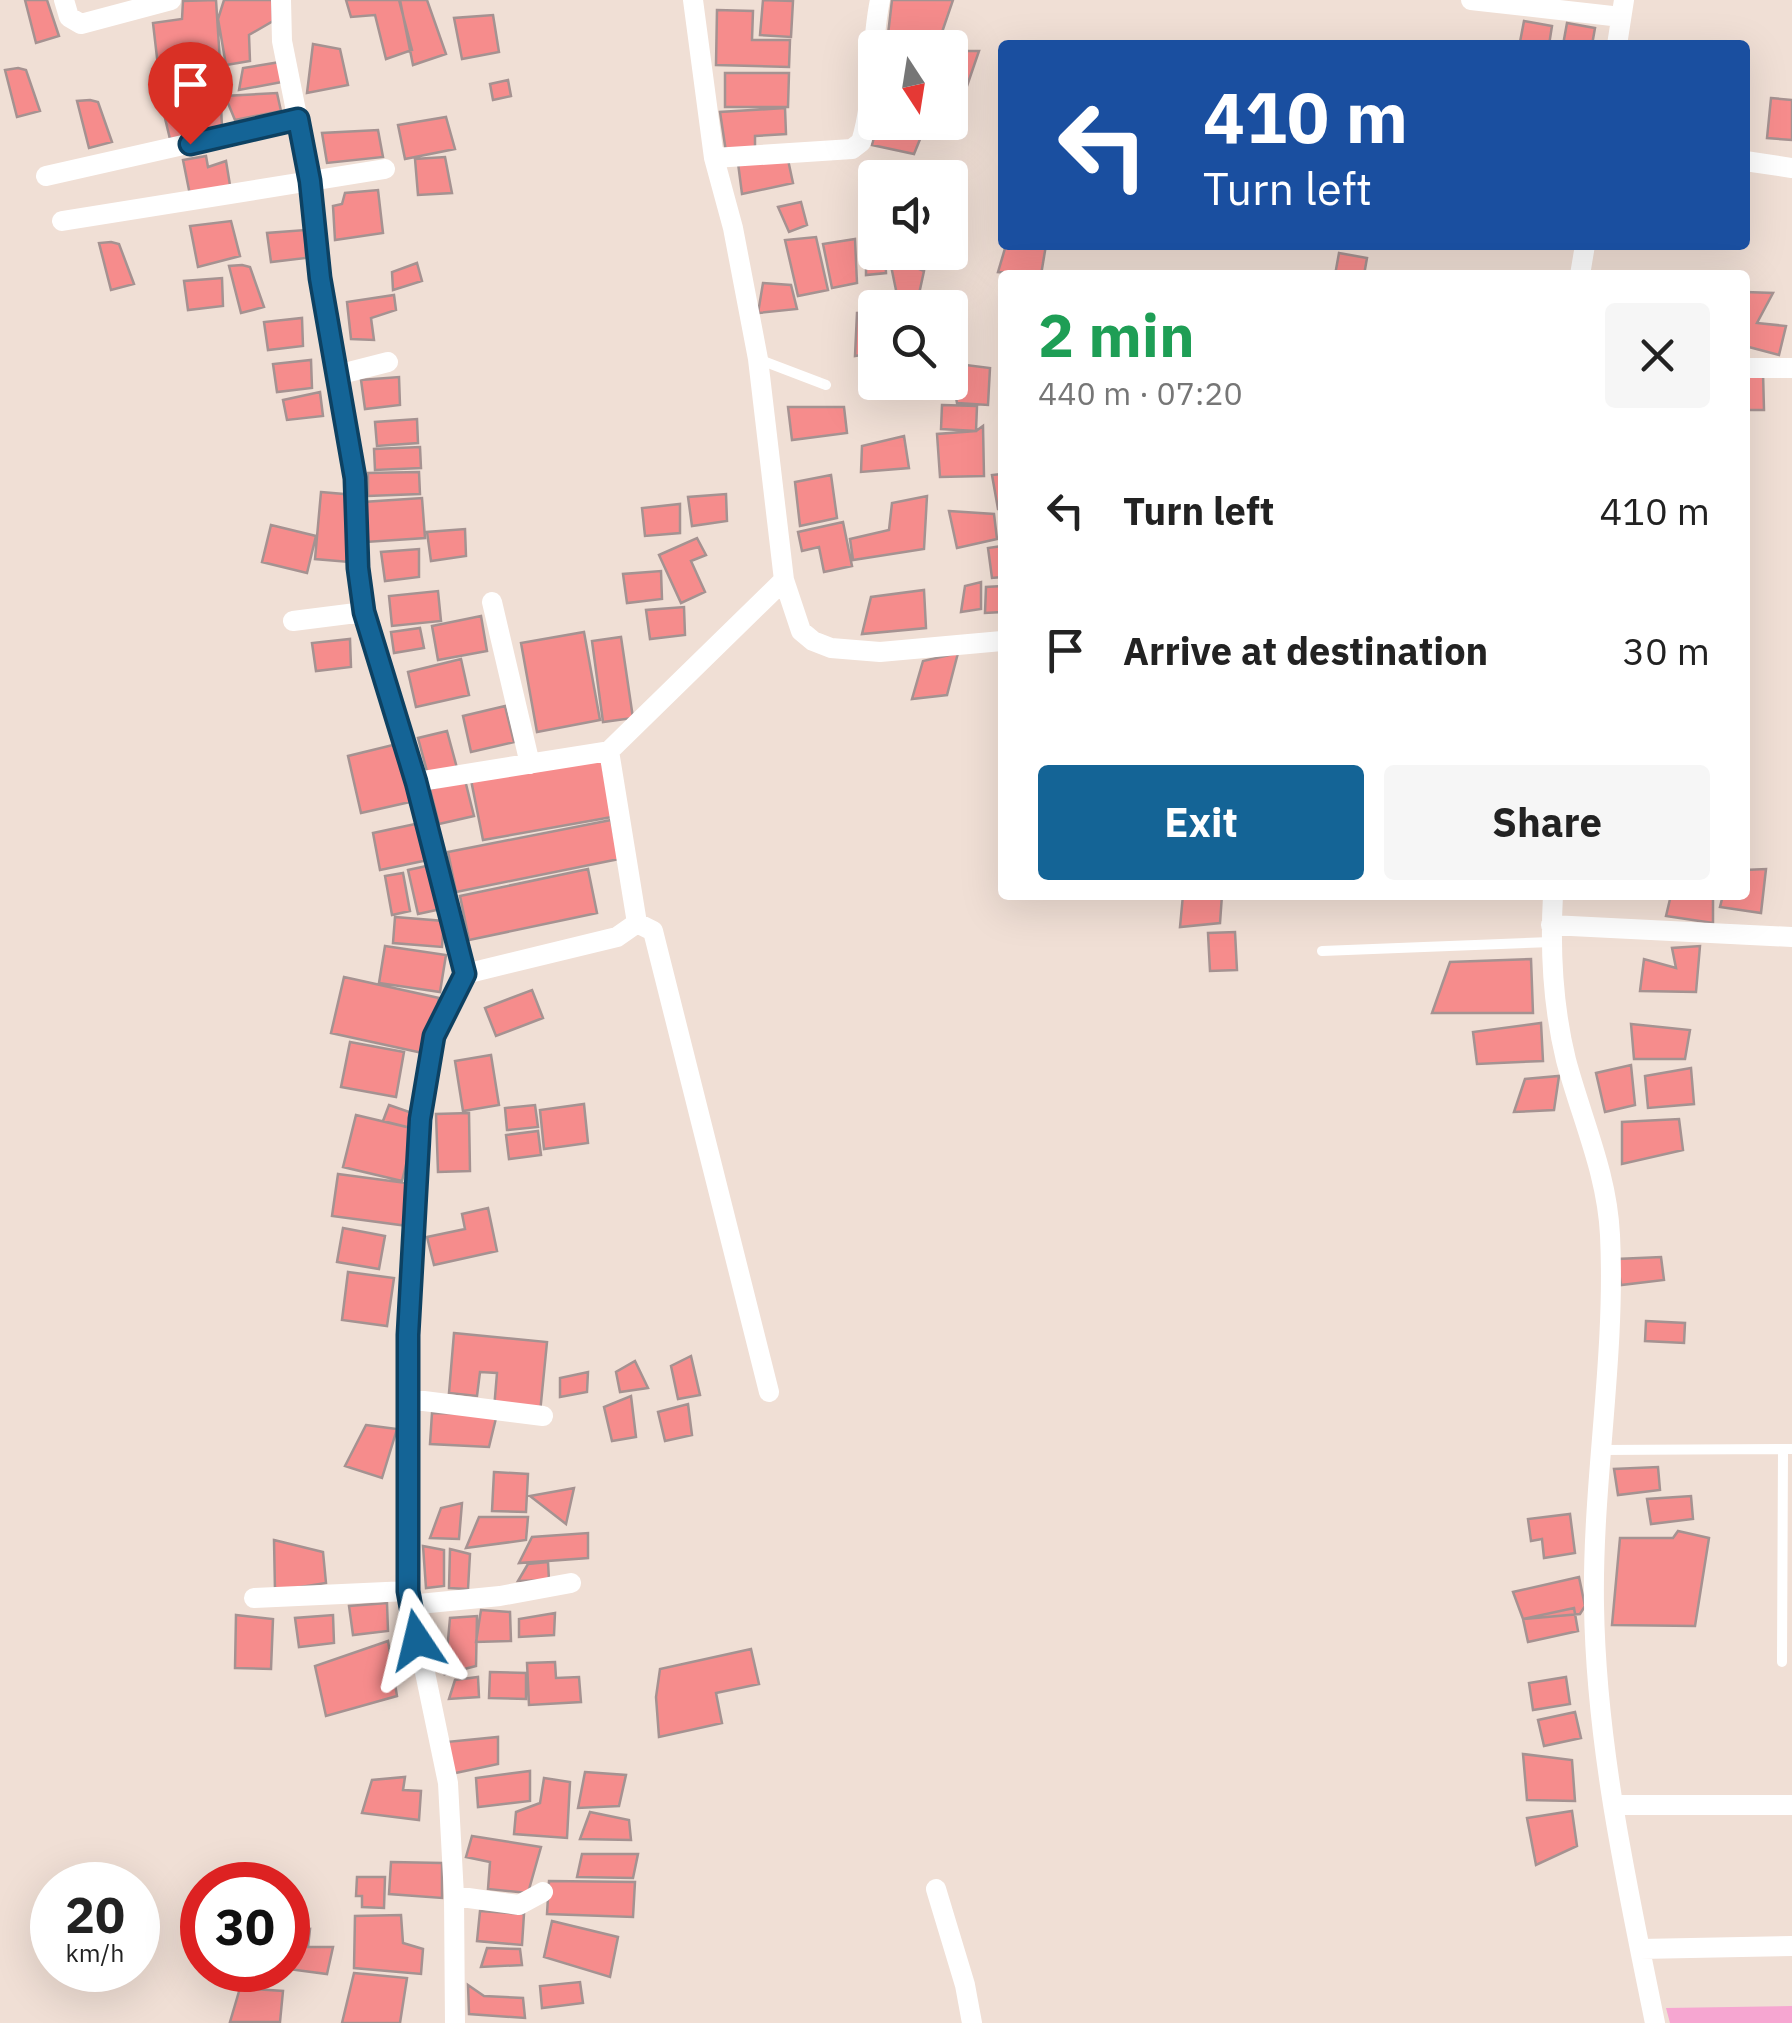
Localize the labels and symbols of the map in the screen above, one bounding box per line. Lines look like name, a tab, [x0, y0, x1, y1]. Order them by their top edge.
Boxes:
north arrow	[858, 30, 968, 140]
pin	[148, 42, 233, 145]
position arrow	[365, 1588, 469, 1692]
speed limit sign: 30	[180, 1862, 310, 1992]

